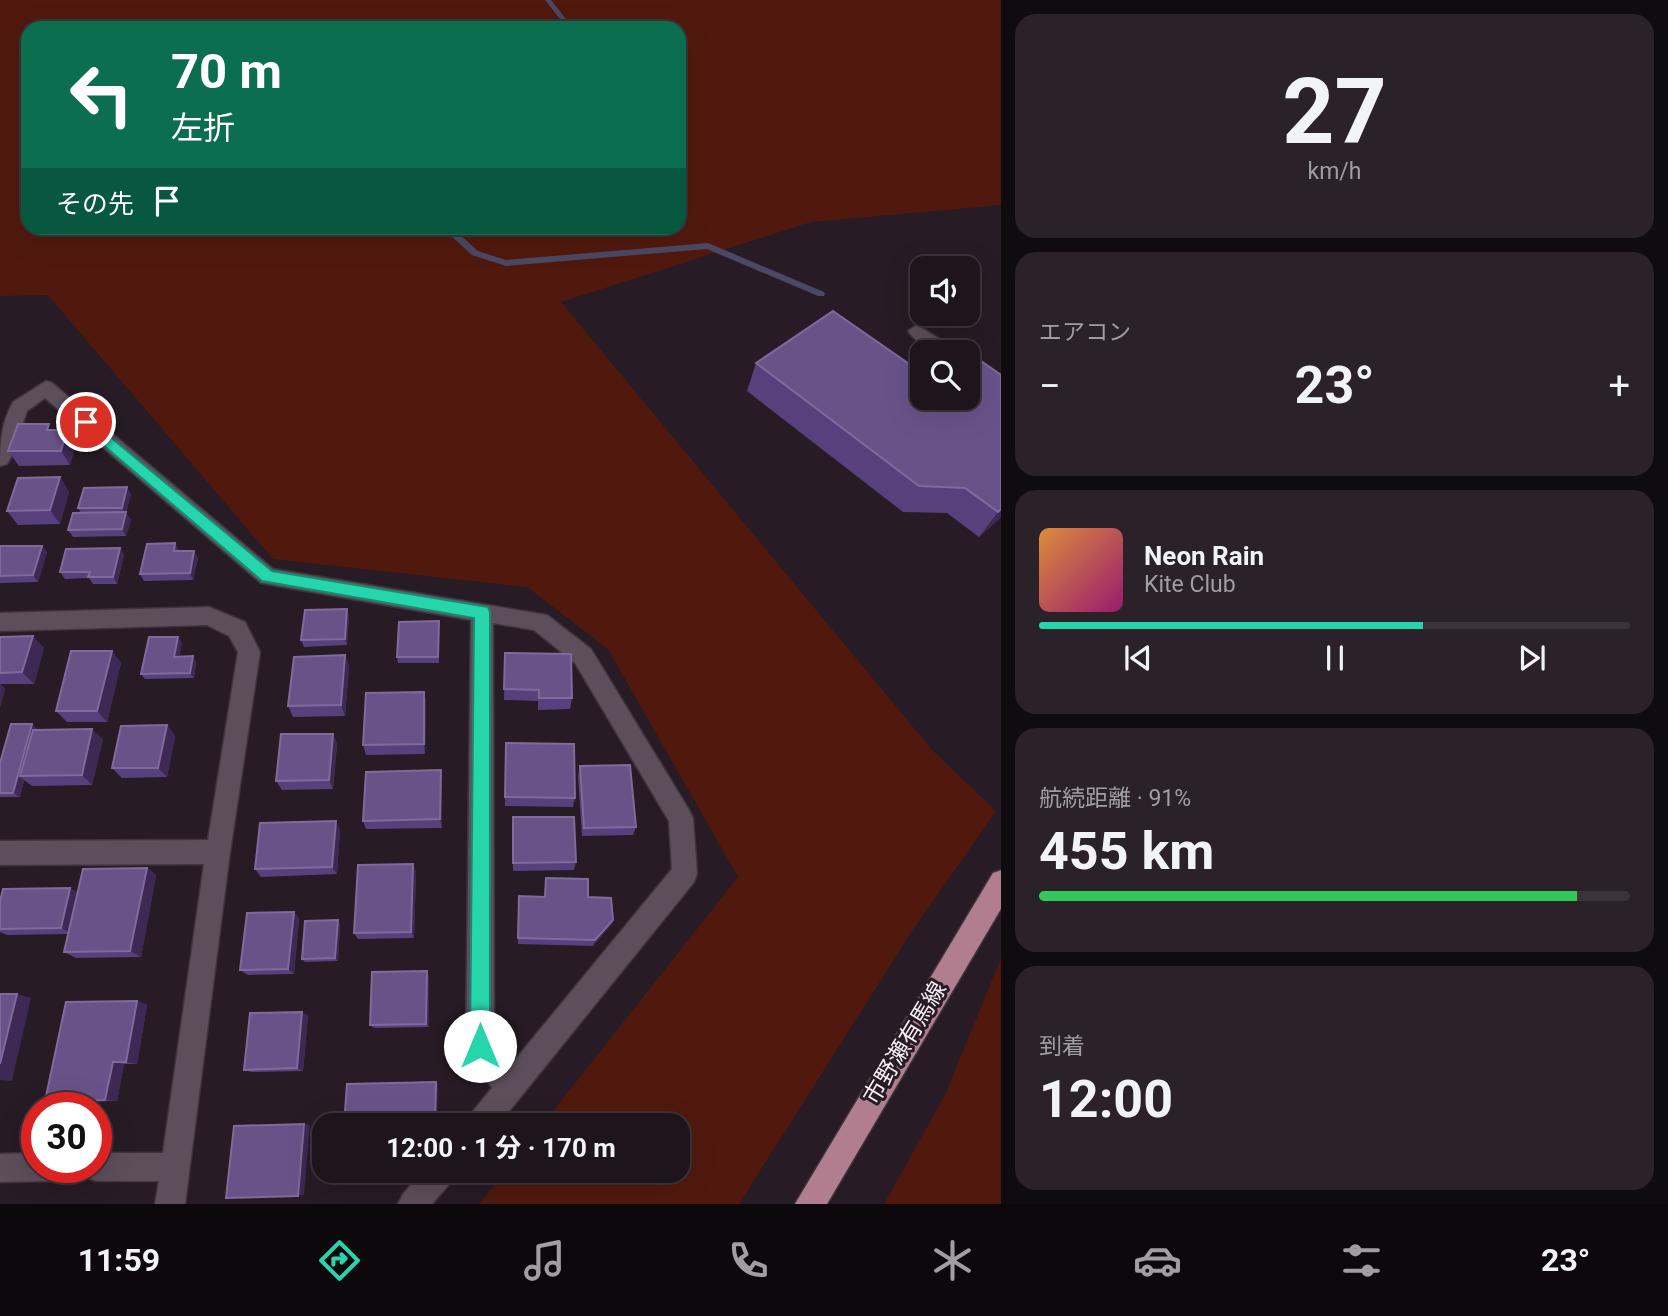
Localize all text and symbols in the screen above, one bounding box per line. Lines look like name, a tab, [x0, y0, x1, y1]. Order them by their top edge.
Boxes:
text: 70 m	[171, 43, 282, 100]
icon: left	[56, 49, 147, 140]
text: 27	[1282, 59, 1387, 165]
text: 左折	[171, 109, 235, 147]
text: km/h	[1308, 158, 1362, 185]
icon: arrive	[148, 182, 186, 220]
text: その先	[56, 189, 134, 219]
map controls	[910, 256, 980, 410]
button: sound	[910, 256, 980, 326]
text: エアコン	[1039, 319, 1131, 346]
button: search	[910, 340, 980, 410]
text: 23°	[1295, 355, 1375, 416]
text: −	[1039, 364, 1061, 408]
text: +	[1608, 364, 1630, 408]
pin	[56, 392, 116, 452]
icon: arrive	[67, 403, 105, 441]
text: Neon Rain	[1144, 541, 1264, 571]
text: Kite Club	[1144, 571, 1236, 598]
icon: previous	[1119, 639, 1157, 677]
icon: pause	[1316, 639, 1354, 677]
icon: next	[1513, 639, 1551, 677]
text: 航続距離 · 91%	[1039, 785, 1191, 812]
text: 455 km	[1039, 821, 1214, 882]
street label: 市野瀬有馬線	[858, 977, 952, 1109]
position arrow	[443, 1009, 517, 1083]
text: 到着	[1039, 1033, 1085, 1060]
text: 12:00	[1039, 1069, 1173, 1130]
speed limit sign: 30	[21, 1092, 112, 1183]
text: 12:00 · 1 分 · 170 m	[386, 1133, 616, 1163]
icon: directions	[315, 1236, 364, 1285]
icon: music	[520, 1236, 569, 1285]
icon: phone	[724, 1236, 773, 1285]
icon: climate	[928, 1236, 977, 1285]
icon: car	[1133, 1236, 1182, 1285]
icon: filters	[1337, 1236, 1386, 1285]
text: 11:59	[78, 1241, 160, 1279]
text: 23°	[1541, 1241, 1590, 1279]

